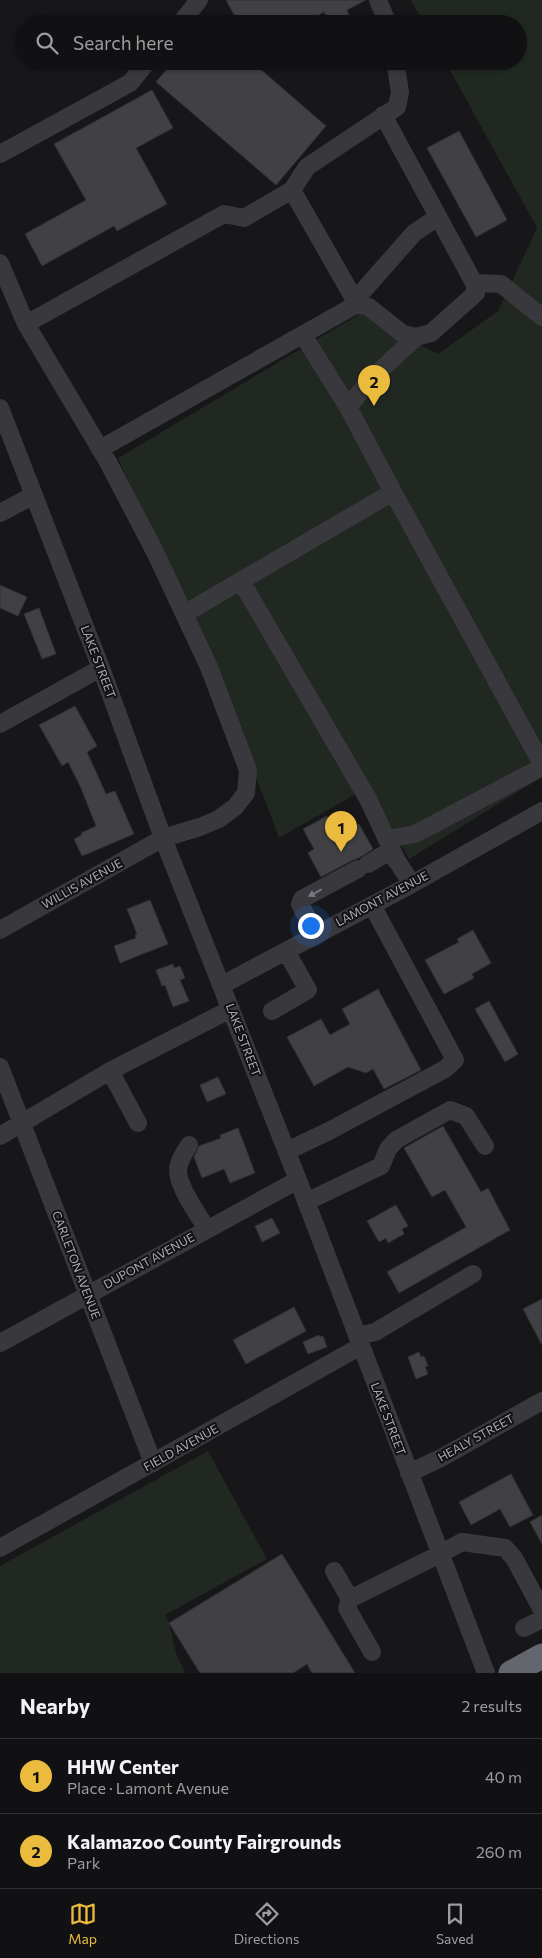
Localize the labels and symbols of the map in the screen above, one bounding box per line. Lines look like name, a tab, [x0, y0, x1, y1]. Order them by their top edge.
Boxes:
pin: 2	[358, 365, 390, 406]
street label: LAKE STREET	[79, 623, 119, 700]
pin: 1	[325, 811, 357, 852]
street label: WILLIS AVENUE	[39, 855, 124, 911]
street label: LAMONT AVENUE	[333, 868, 430, 928]
one-way arrow	[308, 888, 321, 897]
your location	[298, 913, 324, 939]
street label: LAKE STREET	[224, 1001, 264, 1078]
street label: CARLETON AVENUE	[50, 1209, 104, 1321]
street label: DUPONT AVENUE	[101, 1229, 196, 1291]
street label: LAKE STREET	[369, 1380, 409, 1457]
street label: HEALY STREET	[435, 1410, 516, 1464]
street label: FIELD AVENUE	[141, 1421, 220, 1473]

